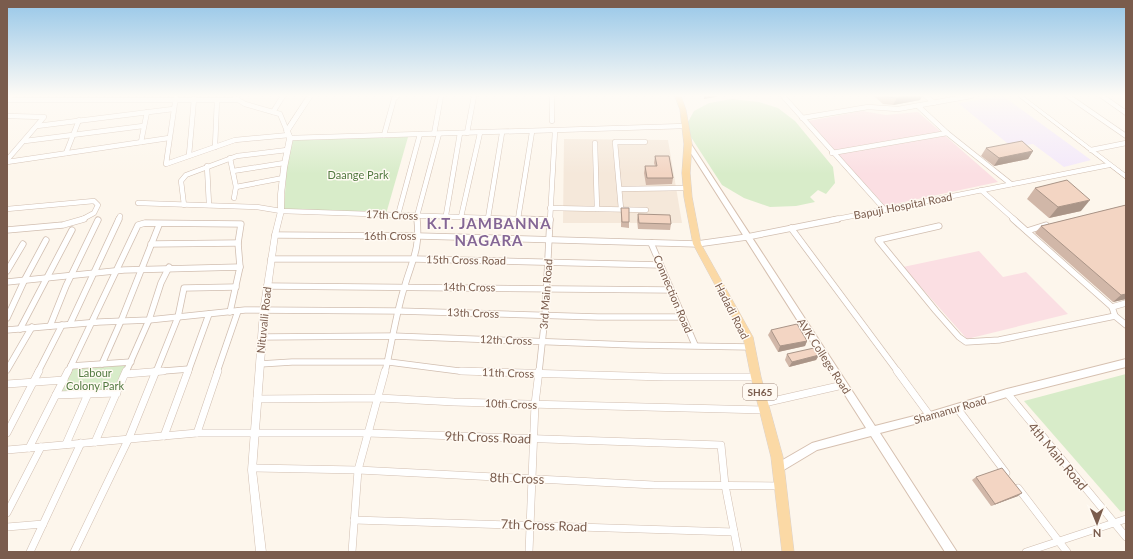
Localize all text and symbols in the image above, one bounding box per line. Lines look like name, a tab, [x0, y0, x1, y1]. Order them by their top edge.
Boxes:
park label: Daange Park	[327, 168, 389, 181]
street label: Bapuji Hospital Road	[853, 190, 953, 221]
street label: 17th Cross	[366, 207, 419, 222]
district label: K.T. JAMBANNA NAGARA	[426, 214, 552, 249]
street label: 16th Cross	[364, 229, 416, 242]
street label: 15th Cross Road	[426, 252, 506, 267]
street label: Connection Road	[651, 253, 696, 335]
street label: 3rd Main Road	[537, 258, 554, 330]
street label: 14th Cross	[443, 280, 496, 293]
street label: Hadadi Road	[713, 280, 752, 341]
street label: Nituvalli Road	[254, 286, 273, 354]
street label: 13th Cross	[447, 305, 500, 320]
street label: AVK College Road	[795, 315, 854, 396]
street label: 12th Cross	[480, 332, 533, 347]
street label: 11th Cross	[482, 365, 535, 380]
park label: Labour Colony Park	[66, 366, 124, 392]
road number: SH65	[743, 384, 777, 400]
street label: Shamanur Road	[912, 393, 988, 426]
street label: 10th Cross	[485, 396, 538, 411]
street label: 4th Main Road	[1025, 419, 1091, 493]
street label: 9th Cross Road	[444, 427, 532, 447]
street label: 8th Cross	[489, 469, 545, 487]
north arrow	[1077, 503, 1117, 543]
street label: 7th Cross Road	[500, 515, 588, 535]
text: N	[1093, 527, 1102, 540]

